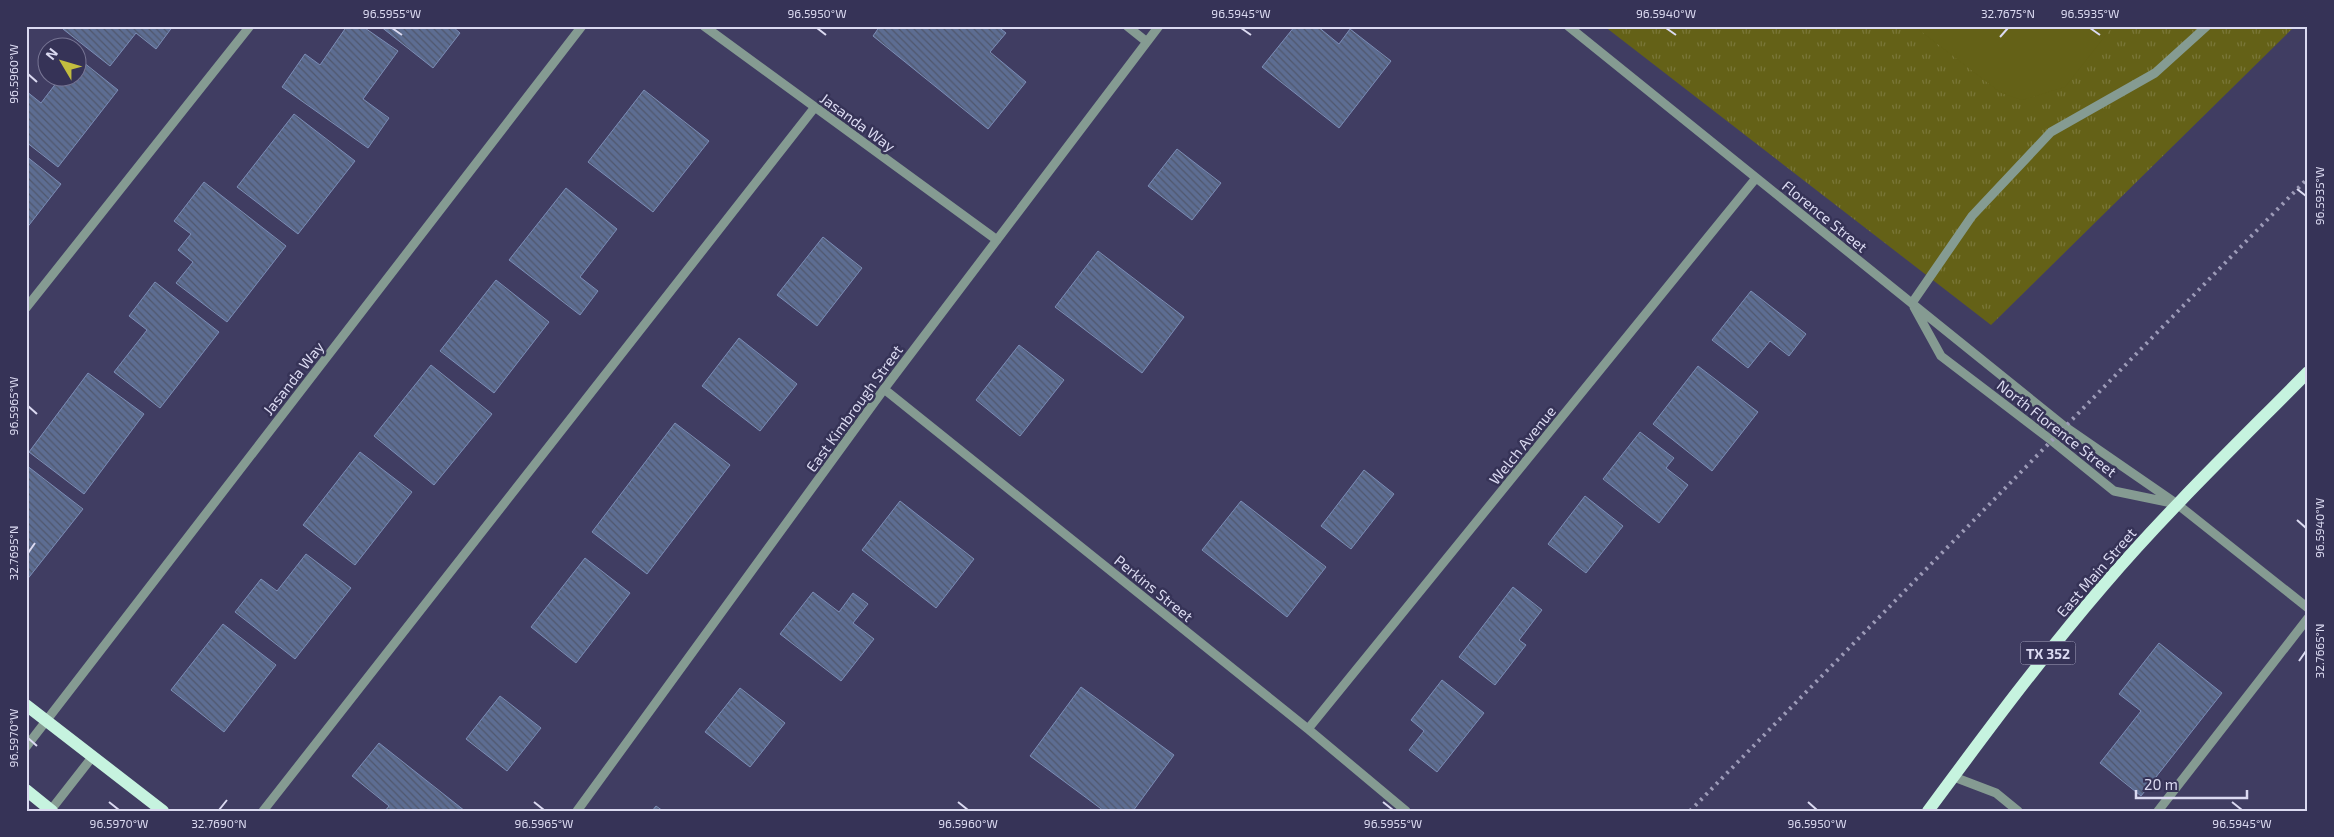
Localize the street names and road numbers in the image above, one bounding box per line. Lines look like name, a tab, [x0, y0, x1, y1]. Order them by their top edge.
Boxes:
street label: Jasanda Way	[817, 89, 899, 155]
street label: Florence Street	[1779, 176, 1871, 256]
street label: Jasanda Way	[259, 338, 327, 418]
street label: East Kimbrough Street	[802, 341, 906, 475]
street label: North Florence Street	[1994, 376, 2121, 480]
street label: Welch Avenue	[1485, 402, 1559, 488]
street label: East Main Street	[2052, 524, 2140, 620]
street label: Perkins Street	[1111, 551, 1197, 625]
road number: TX 352	[2020, 641, 2076, 664]

